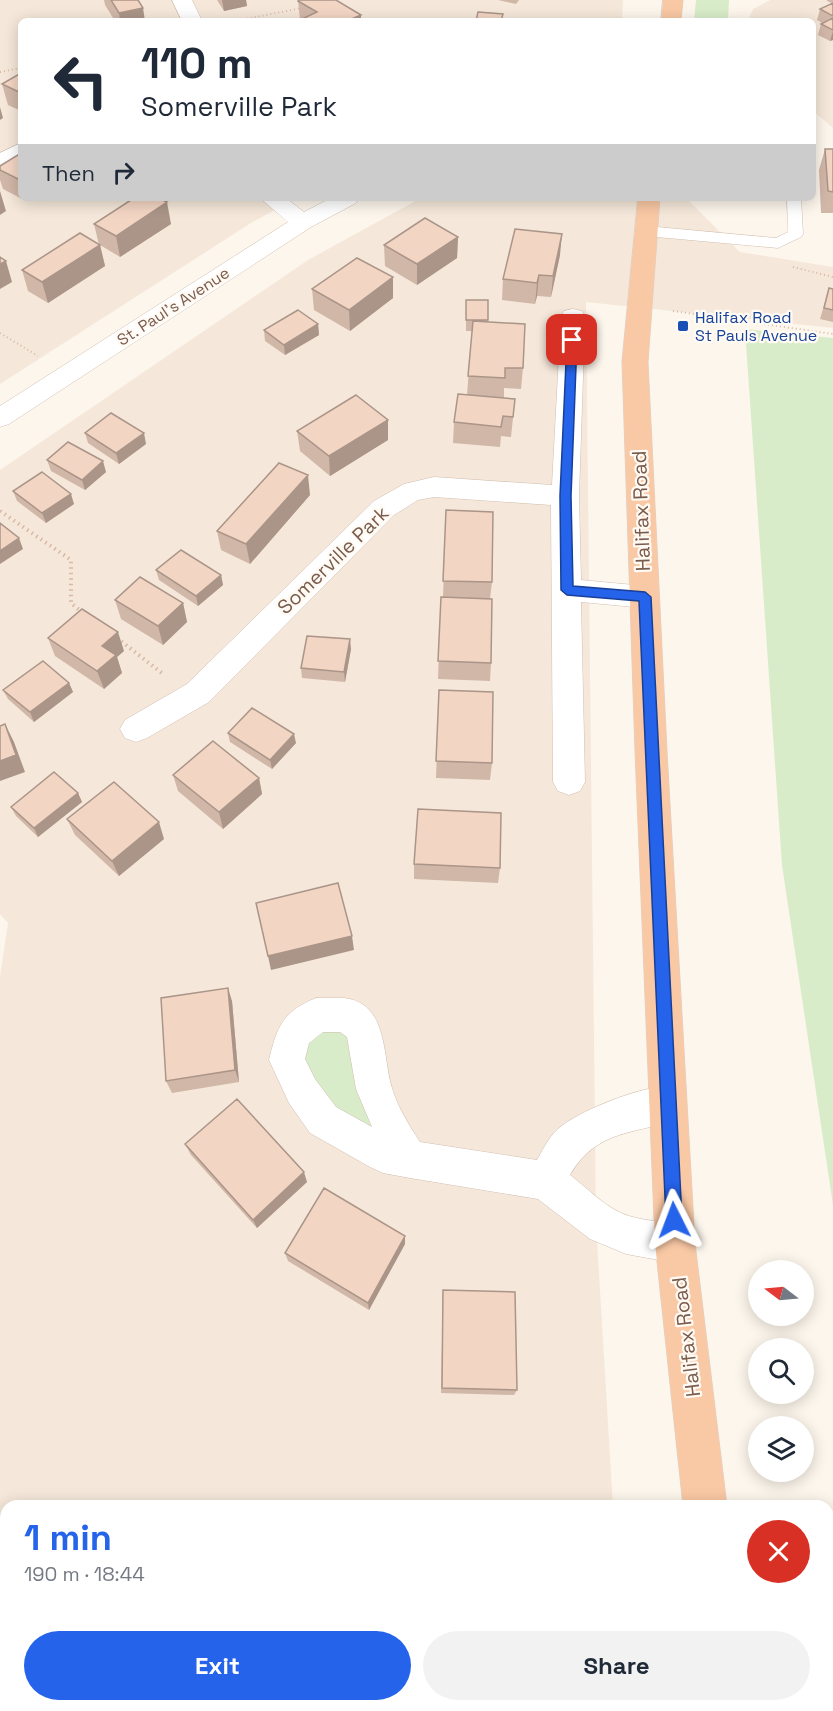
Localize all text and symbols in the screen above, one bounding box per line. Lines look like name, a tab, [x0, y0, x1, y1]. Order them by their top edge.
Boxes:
text: 110 m	[141, 37, 253, 90]
icon: left	[42, 42, 120, 120]
text: Somerville Park	[141, 89, 337, 124]
icon: right	[107, 156, 140, 189]
text: Then	[42, 159, 95, 187]
street label: St. Paul's Avenue	[113, 262, 233, 351]
place label: Halifax Road St Pauls Avenue	[695, 307, 817, 346]
pin	[546, 314, 597, 365]
marker: Halifax Road St Pauls Avenue	[676, 319, 690, 333]
icon: arrive	[555, 323, 588, 356]
street label: Halifax Road	[626, 450, 656, 572]
street label: Somerville Park	[272, 500, 394, 620]
position arrow	[642, 1188, 706, 1252]
north arrow	[748, 1260, 814, 1326]
map controls	[748, 1260, 814, 1482]
street label: Halifax Road	[666, 1276, 706, 1398]
button: search	[748, 1338, 814, 1404]
button: layers	[748, 1416, 814, 1482]
text: 1 min	[24, 1515, 112, 1561]
button: close	[747, 1520, 810, 1583]
text: 190 m · 18:44	[24, 1561, 145, 1587]
button: Exit	[24, 1631, 411, 1700]
button: Share	[423, 1631, 810, 1700]

